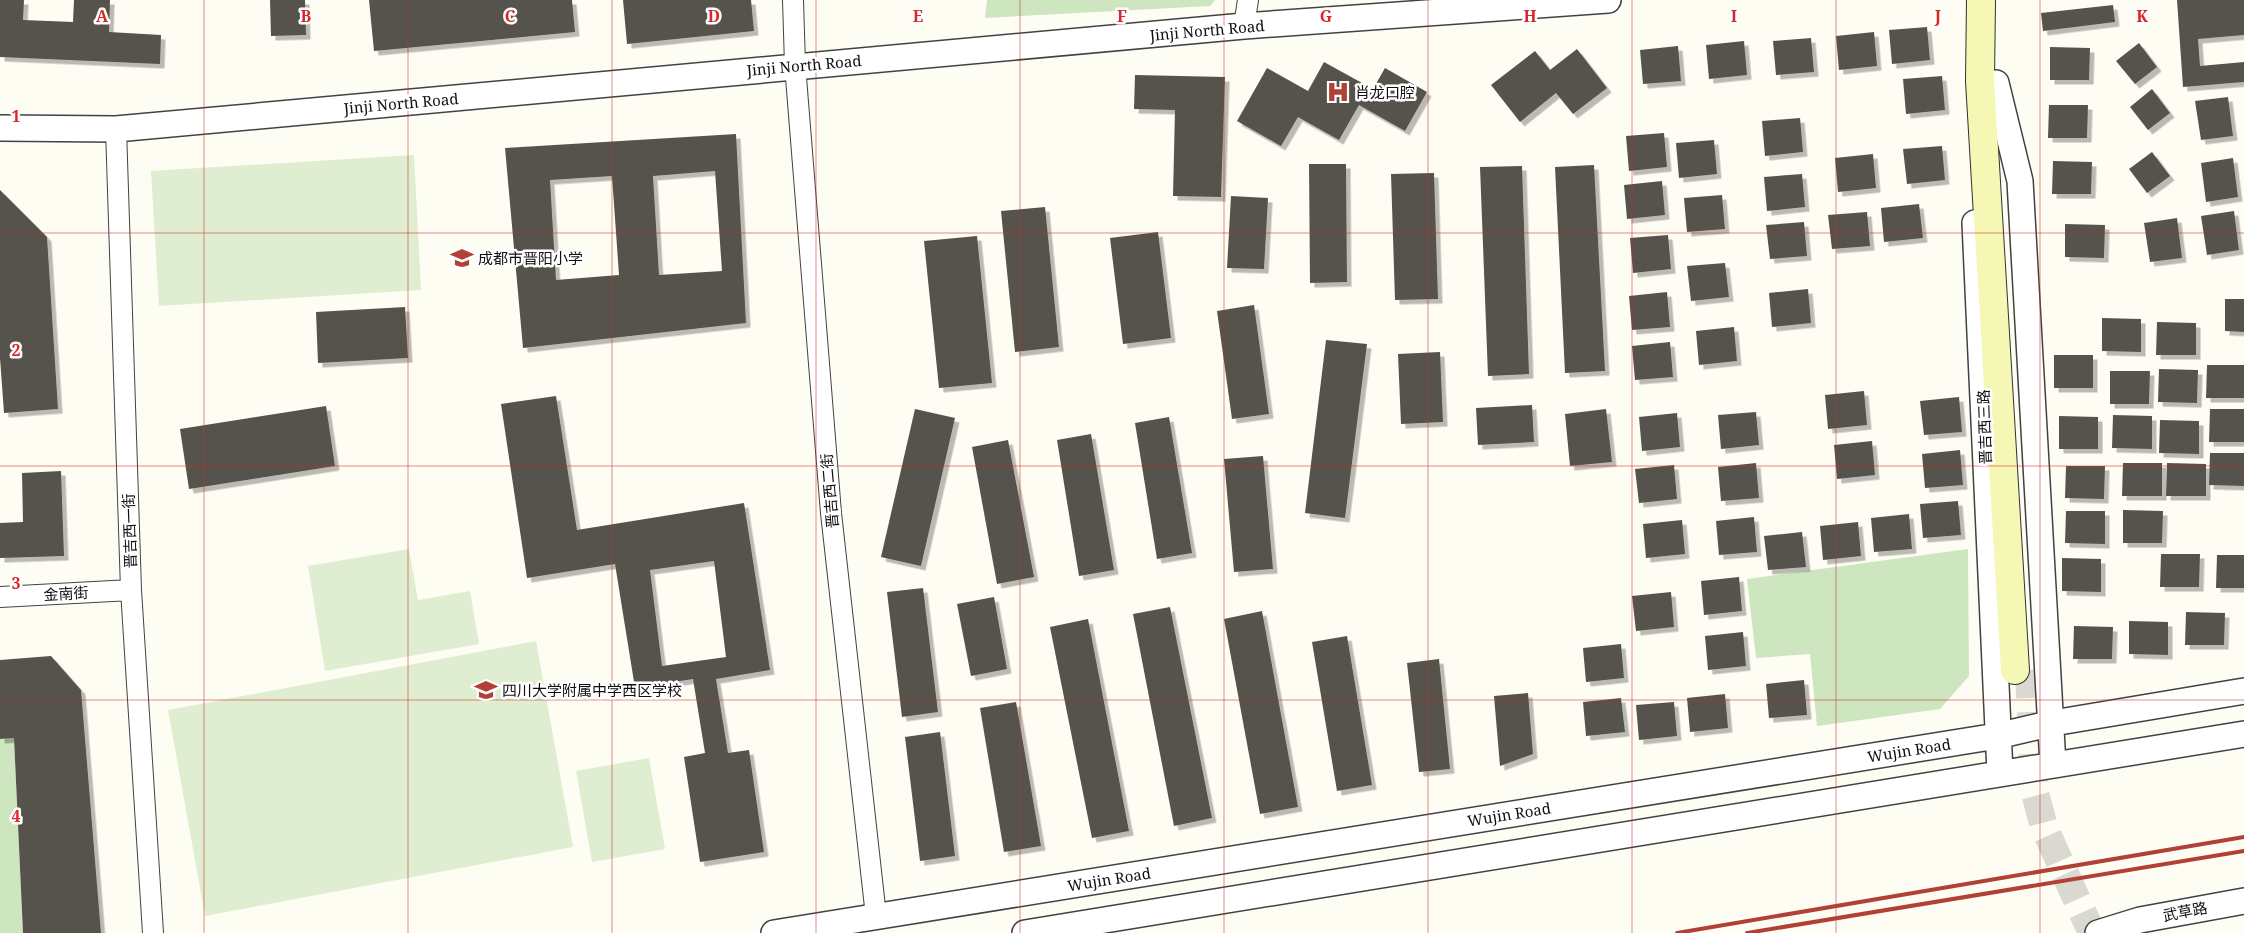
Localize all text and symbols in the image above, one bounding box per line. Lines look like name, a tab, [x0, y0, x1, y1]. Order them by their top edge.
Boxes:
text: A	[96, 5, 109, 27]
text: B	[301, 5, 312, 27]
text: C	[505, 5, 516, 27]
text: D	[708, 5, 720, 27]
text: E	[913, 5, 923, 27]
text: F	[1117, 5, 1127, 27]
text: G	[1320, 5, 1332, 27]
text: H	[1523, 5, 1537, 27]
text: I	[1731, 5, 1737, 27]
text: J	[1934, 5, 1942, 27]
text: K	[2136, 5, 2148, 27]
street label: Jinji North Road	[1148, 15, 1265, 45]
street label: Jinji North Road	[745, 50, 862, 80]
hospital icon: 肖龙口腔	[1325, 79, 1351, 105]
place label: 肖龙口腔	[1355, 82, 1415, 102]
street label: Jinji North Road	[342, 88, 459, 118]
text: 1	[11, 105, 21, 127]
school or university icon: 成都市晋阳小学	[449, 245, 475, 271]
place label: 成都市晋阳小学	[478, 248, 583, 268]
text: 2	[11, 339, 21, 361]
street label: 晋吉西三路	[1973, 389, 1995, 465]
street label: 晋吉西二街	[816, 453, 842, 529]
street label: 晋吉西一街	[118, 493, 140, 569]
text: 3	[11, 572, 21, 594]
street label: 金南街	[43, 582, 89, 604]
school or university icon: 四川大学附属中学西区学校	[473, 677, 499, 703]
place label: 四川大学附属中学西区学校	[502, 680, 682, 700]
street label: Wujin Road	[1866, 734, 1952, 766]
street label: Wujin Road	[1466, 798, 1552, 830]
text: 4	[11, 805, 21, 827]
street label: Wujin Road	[1066, 863, 1152, 895]
street label: 武草路	[2161, 897, 2209, 925]

